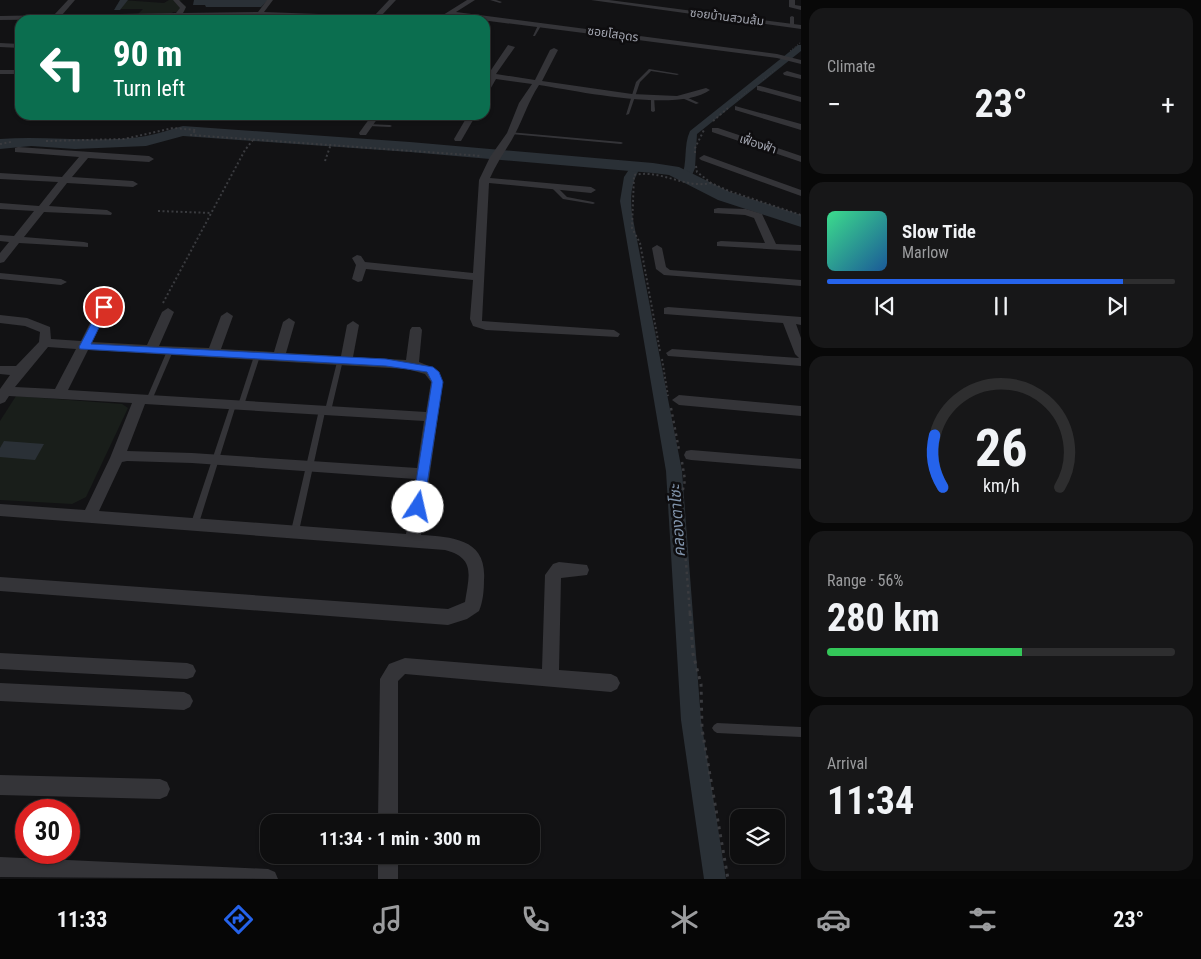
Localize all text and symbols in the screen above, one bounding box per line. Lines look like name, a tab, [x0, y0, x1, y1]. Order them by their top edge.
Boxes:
street label: ซอยบ้านสวนส้ม	[689, 6, 765, 28]
street label: ซอยโสอุดร	[587, 24, 639, 45]
text: 90 m	[113, 34, 182, 75]
icon: left	[30, 35, 95, 100]
text: Climate	[827, 57, 875, 76]
text: Turn left	[113, 76, 185, 101]
text: 23°	[974, 82, 1028, 126]
text: −	[827, 88, 841, 121]
text: +	[1161, 88, 1175, 121]
street label: เฟื่องฟ้า	[738, 130, 779, 157]
text: Slow Tide	[902, 220, 976, 243]
text: Marlow	[902, 243, 949, 262]
pin	[83, 286, 125, 328]
icon: previous	[871, 292, 899, 320]
icon: pause	[987, 292, 1015, 320]
icon: next	[1103, 292, 1131, 320]
icon: arrive	[90, 293, 118, 321]
text: 26	[975, 418, 1027, 479]
text: km/h	[983, 475, 1019, 496]
position arrow	[391, 480, 443, 532]
water label: คลองตาโซะ	[665, 483, 689, 558]
text: Range · 56%	[827, 571, 903, 590]
text: 280 km	[827, 596, 940, 640]
text: Arrival	[827, 754, 868, 773]
text: 11:34	[827, 779, 914, 823]
speed limit sign: 30	[15, 799, 80, 864]
map controls	[730, 809, 785, 864]
button: layers	[730, 809, 785, 864]
text: 11:34 · 1 min · 300 m	[319, 827, 481, 850]
icon: directions	[221, 902, 256, 937]
icon: music	[370, 902, 405, 937]
icon: phone	[518, 902, 553, 937]
icon: climate	[667, 902, 702, 937]
icon: car	[816, 902, 851, 937]
icon: filters	[965, 902, 1000, 937]
text: 11:33	[57, 907, 107, 932]
text: 23°	[1113, 907, 1144, 932]

